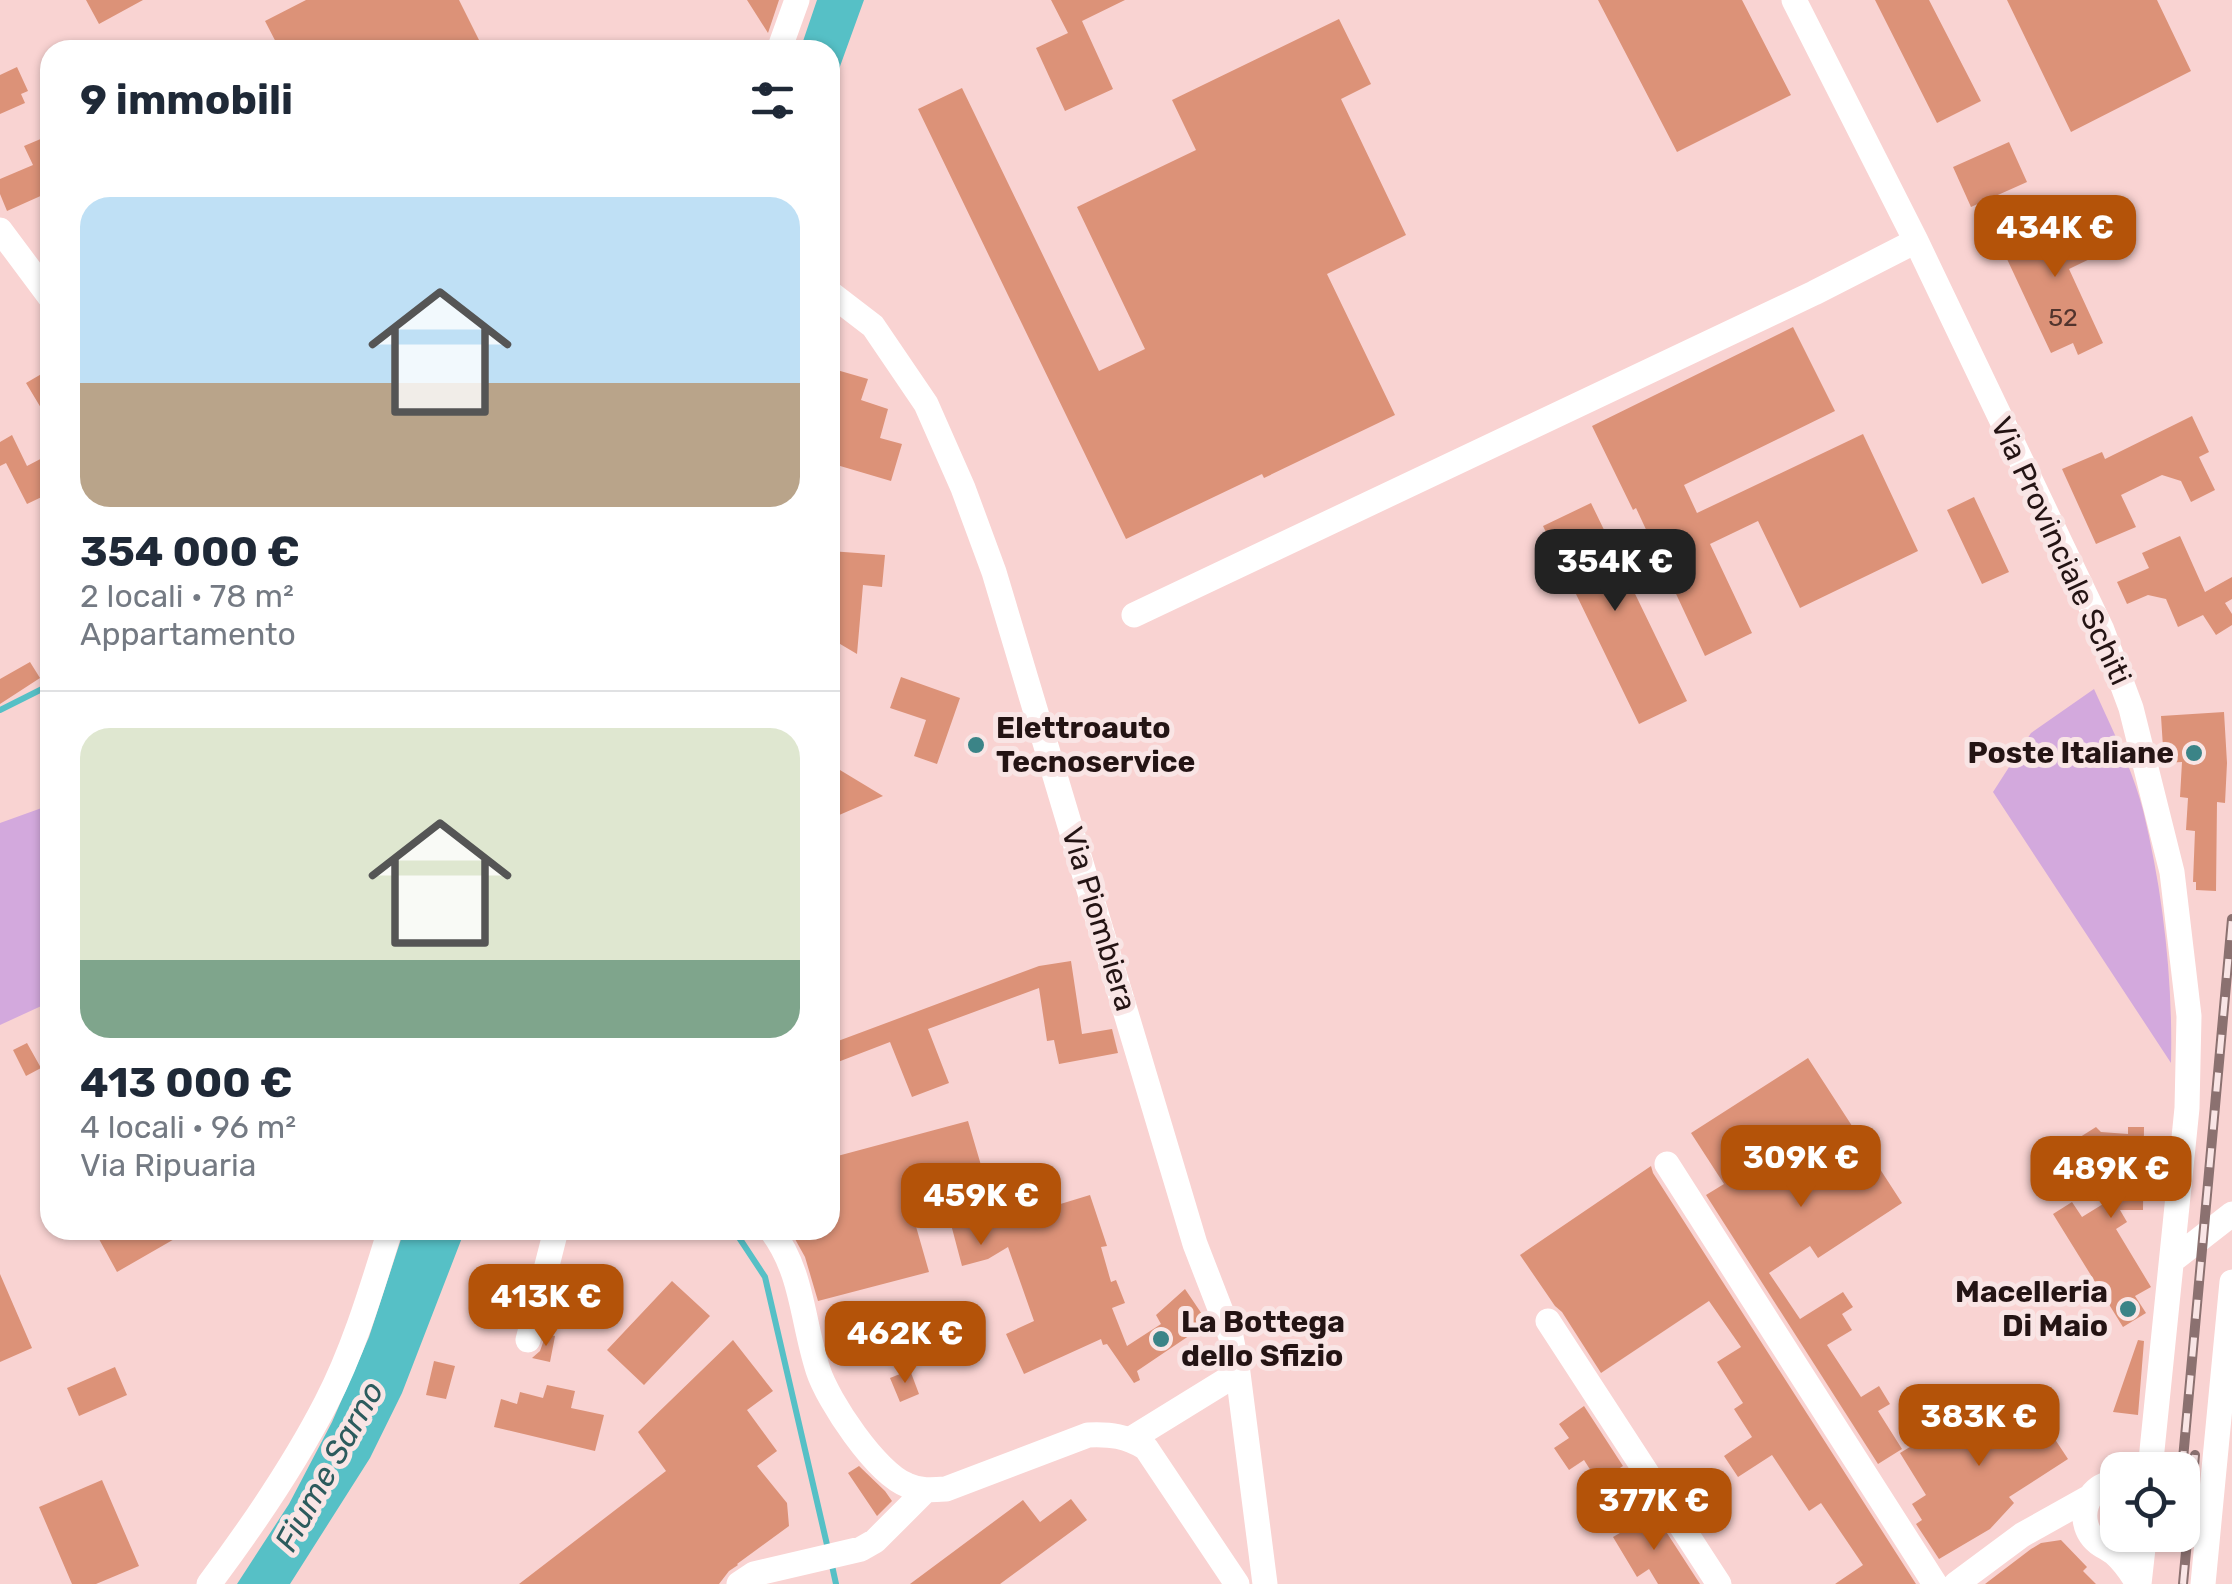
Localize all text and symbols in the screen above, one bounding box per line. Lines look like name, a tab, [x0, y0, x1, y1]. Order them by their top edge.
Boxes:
icon: filters	[745, 73, 800, 128]
text: 9 immobili	[80, 75, 293, 125]
pin: 434K €	[1974, 195, 2136, 280]
text: 434K €	[1996, 208, 2114, 246]
icon: home	[350, 262, 530, 442]
house number: 52	[2048, 303, 2078, 332]
street label: Via Provinciale Schiti	[1983, 411, 2139, 691]
text: 354 000 €	[80, 527, 300, 577]
pin: 354K €	[1534, 529, 1696, 614]
text: 354K €	[1557, 542, 1673, 580]
text: 2 locali · 78 m²	[80, 577, 294, 615]
text: Appartamento	[80, 615, 296, 653]
place label: Elettroauto Tecnoservice	[996, 710, 1195, 780]
marker: Elettroauto Tecnoservice	[965, 734, 987, 756]
place label: Poste Italiane	[1967, 735, 2174, 771]
marker: Poste Italiane	[2183, 742, 2205, 764]
icon: home	[350, 793, 530, 973]
street label: Via Piombiera	[1054, 823, 1144, 1015]
text: 413 000 €	[80, 1058, 293, 1108]
text: 4 locali · 96 m²	[80, 1108, 296, 1146]
pin: 309K €	[1720, 1125, 1882, 1210]
pin: 489K €	[2030, 1136, 2192, 1221]
text: 309K €	[1743, 1138, 1859, 1176]
text: Via Ripuaria	[80, 1146, 256, 1184]
text: 489K €	[2052, 1149, 2170, 1187]
pin: 459K €	[900, 1163, 1062, 1248]
text: 459K €	[923, 1176, 1039, 1214]
pin: 413K €	[465, 1264, 627, 1349]
place label: Macelleria Di Maio	[1955, 1274, 2108, 1344]
text: 413K €	[490, 1277, 602, 1315]
marker: Macelleria Di Maio	[2117, 1298, 2139, 1320]
pin: 462K €	[824, 1301, 986, 1386]
place label: La Bottega dello Sfizio	[1181, 1304, 1345, 1374]
text: 462K €	[847, 1314, 963, 1352]
marker: La Bottega dello Sfizio	[1150, 1328, 1172, 1350]
water label: Fiume Sarno	[267, 1374, 391, 1558]
pin: 383K €	[1898, 1384, 2060, 1469]
text: 383K €	[1921, 1397, 2037, 1435]
map controls	[2100, 1452, 2200, 1552]
button: locate	[2100, 1452, 2200, 1552]
pin: 377K €	[1573, 1468, 1735, 1553]
text: 377K €	[1599, 1481, 1709, 1519]

